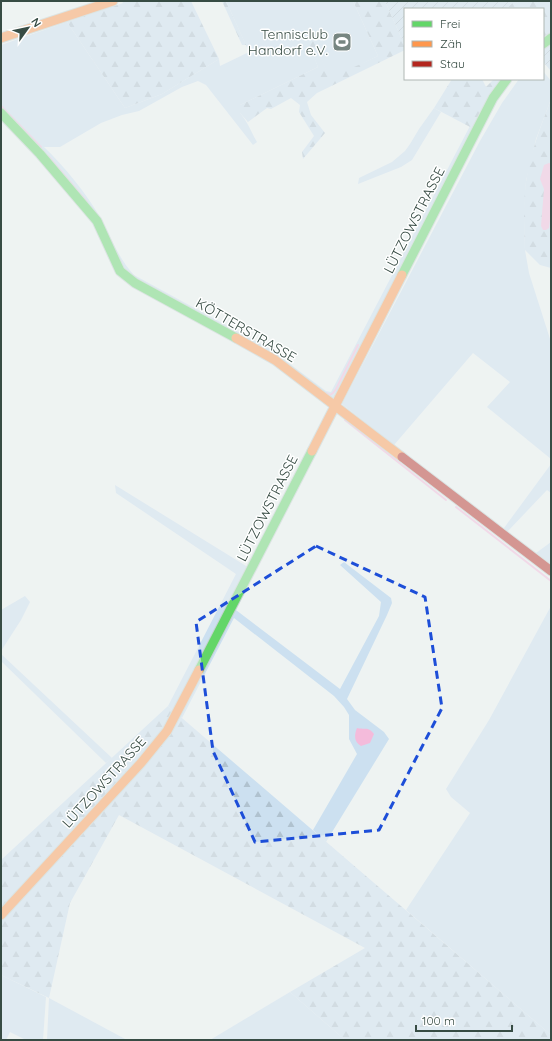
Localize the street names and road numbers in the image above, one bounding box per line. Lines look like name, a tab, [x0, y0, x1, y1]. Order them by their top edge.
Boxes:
street label: LÜTZOWSTRASSE	[379, 164, 449, 276]
street label: KÖTTERSTRASSE	[192, 294, 300, 366]
street label: LÜTZOWSTRASSE	[232, 452, 302, 564]
street label: LÜTZOWSTRASSE	[58, 732, 150, 832]

